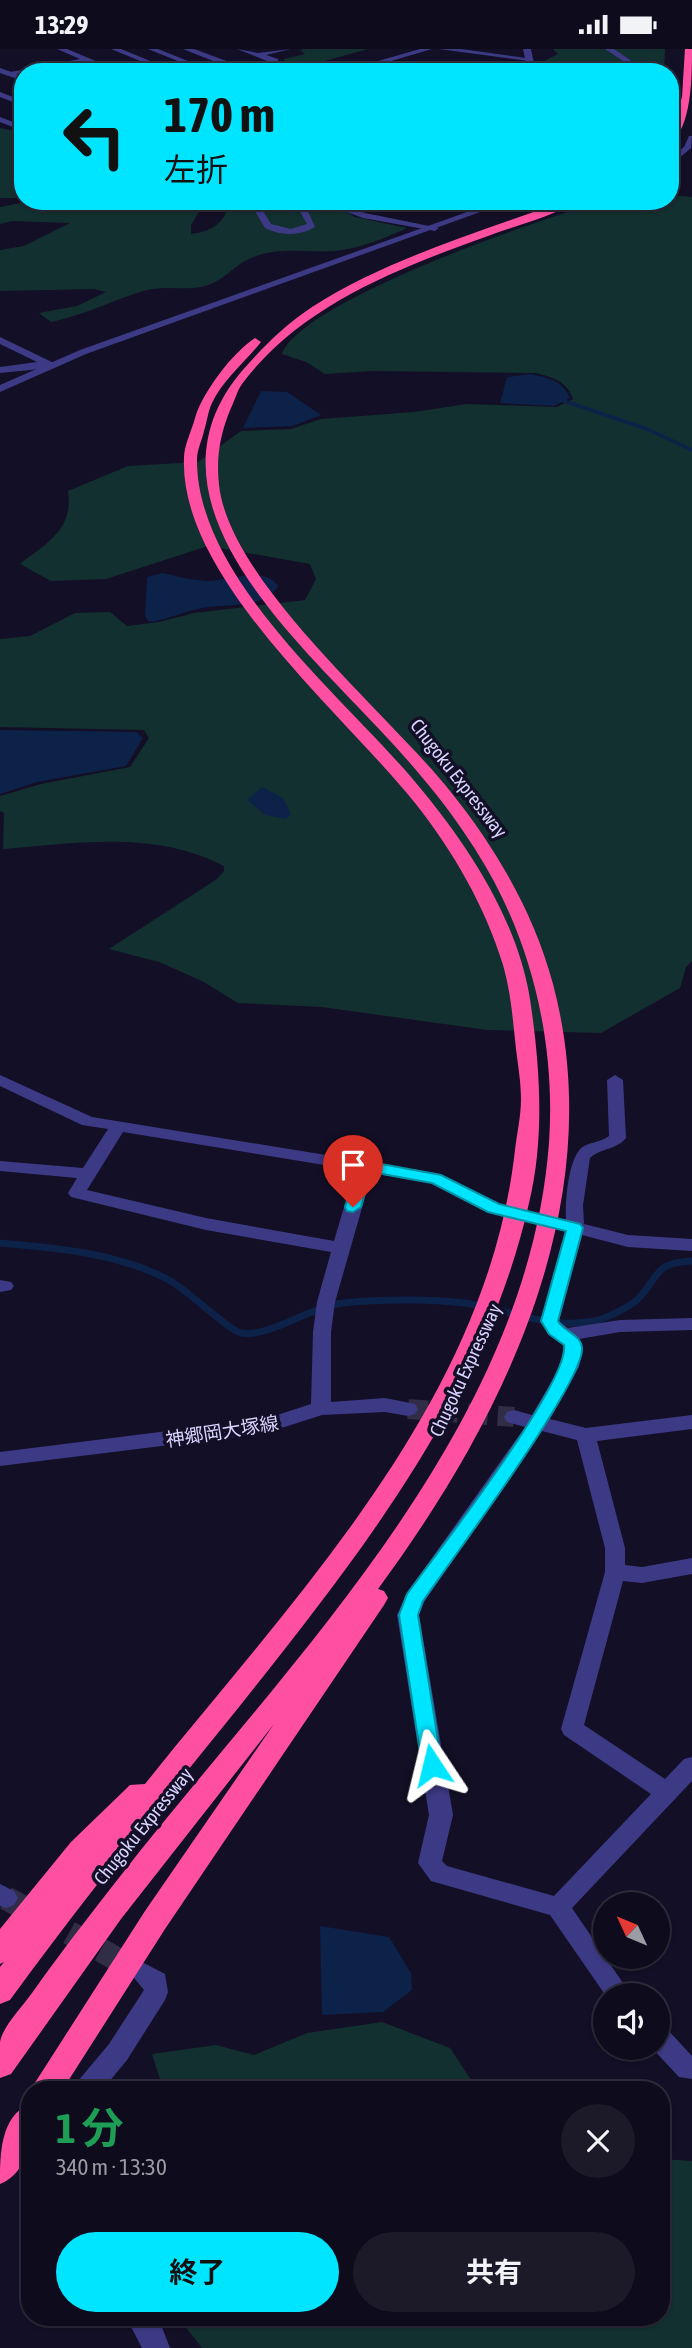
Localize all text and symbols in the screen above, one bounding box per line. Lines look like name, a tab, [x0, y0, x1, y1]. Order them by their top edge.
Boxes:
text: 13:29	[35, 10, 89, 40]
text: 170 m	[164, 86, 275, 142]
icon: left	[49, 91, 140, 182]
text: 左折	[164, 151, 228, 188]
street label: Chugoku Expressway	[406, 714, 512, 842]
pin	[323, 1135, 383, 1207]
icon: arrive	[334, 1146, 372, 1184]
street label: Chugoku Expressway	[425, 1300, 505, 1440]
street label: 神郷岡大塚線	[164, 1411, 280, 1451]
position arrow	[395, 1728, 469, 1802]
street label: Chugoku Expressway	[89, 1763, 197, 1889]
north arrow	[593, 1892, 670, 1969]
map controls	[593, 1892, 670, 2060]
button: sound	[593, 1983, 670, 2060]
text: 1 分	[56, 2104, 124, 2152]
button: close	[561, 2104, 635, 2178]
text: 340 m · 13:30	[56, 2154, 167, 2180]
button: 終了	[56, 2232, 339, 2312]
button: 共有	[353, 2232, 635, 2312]

